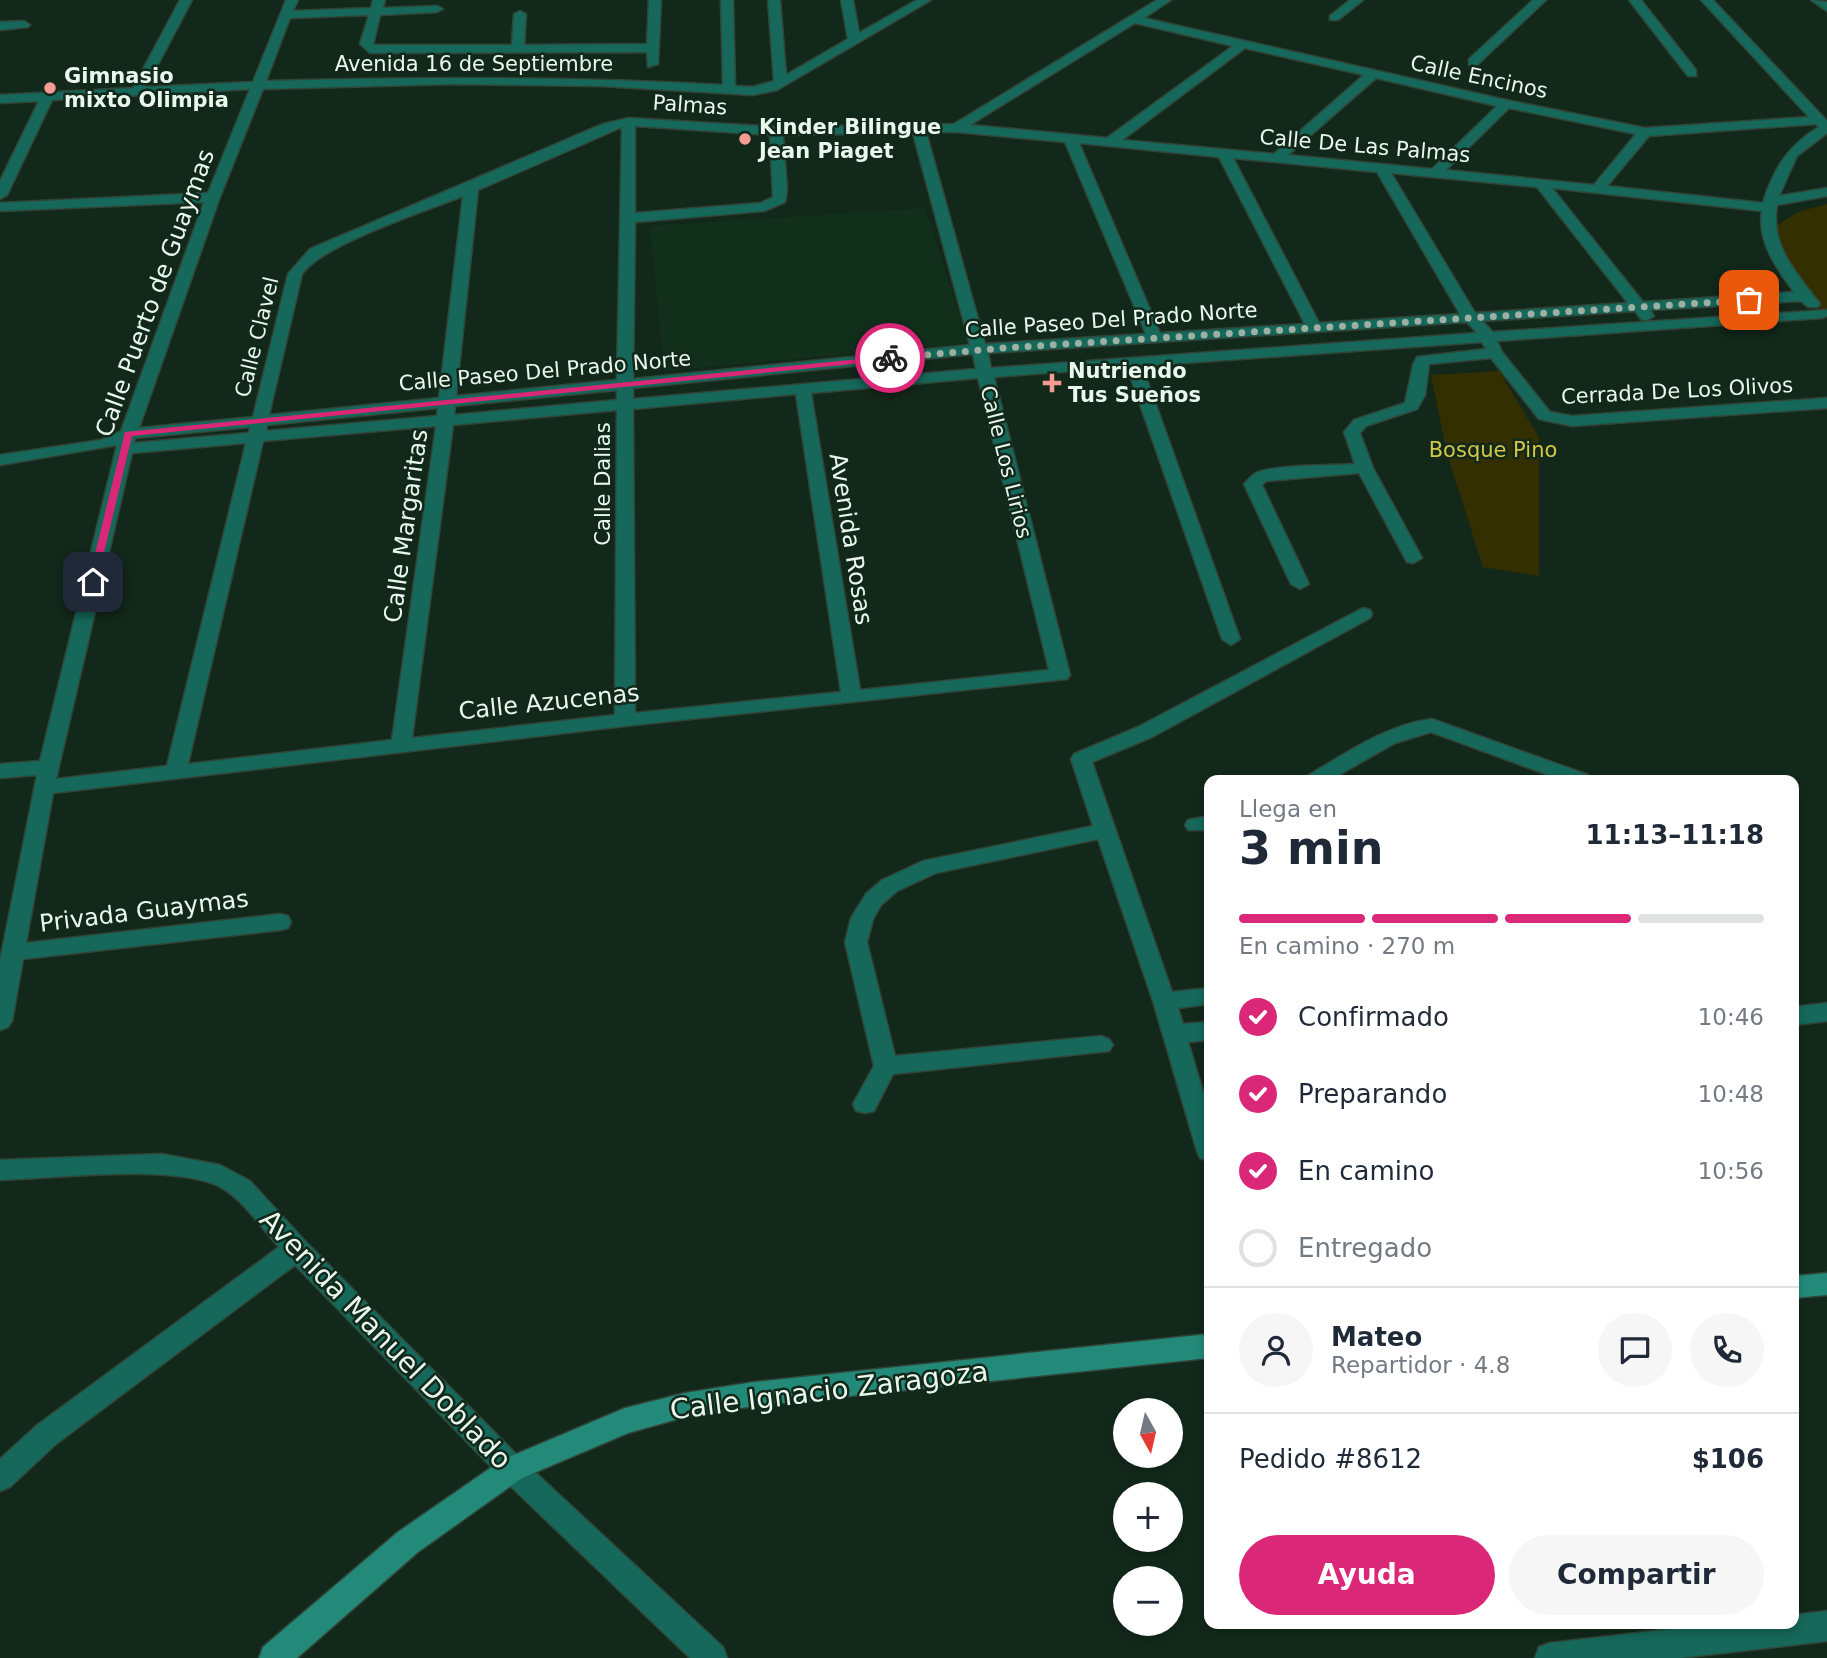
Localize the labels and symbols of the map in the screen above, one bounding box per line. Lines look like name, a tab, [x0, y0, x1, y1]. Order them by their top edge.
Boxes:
street label: Calle Encinos	[1408, 51, 1550, 103]
street label: Avenida 16 de Septiembre	[335, 52, 613, 76]
place label: Gimnasio mixto Olimpia	[64, 64, 229, 112]
marker: Gimnasio mixto Olimpia	[42, 80, 58, 96]
street label: Palmas	[652, 90, 728, 120]
place label: Kinder Bilingue Jean Piaget	[757, 115, 941, 163]
street label: Calle De Las Palmas	[1259, 125, 1471, 167]
marker: Kinder Bilingue Jean Piaget	[737, 131, 753, 147]
street label: Calle Puerto de Guaymas	[90, 145, 220, 441]
pin	[1719, 270, 1779, 330]
street label: Calle Clavel	[230, 274, 284, 400]
street label: Calle Paseo Del Prado Norte	[964, 298, 1258, 342]
courier	[855, 323, 925, 393]
street label: Calle Paseo Del Prado Norte	[398, 346, 692, 396]
place label: Nutriendo Tus Sueños	[1068, 359, 1201, 407]
marker: Nutriendo Tus Sueños	[1042, 373, 1062, 393]
street label: Cerrada De Los Olivos	[1560, 373, 1794, 409]
street label: Calle Los Lirios	[975, 383, 1037, 541]
street label: Calle Dalias	[591, 422, 615, 546]
street label: Calle Margaritas	[379, 427, 433, 625]
park label: Bosque Pino	[1429, 438, 1557, 462]
street label: Avenida Rosas	[824, 451, 878, 627]
pin	[63, 552, 123, 612]
street label: Calle Azucenas	[457, 679, 641, 725]
street label: Privada Guaymas	[38, 884, 250, 938]
street label: Avenida Manuel Doblado	[253, 1203, 518, 1476]
street label: Calle Ignacio Zaragoza	[668, 1355, 990, 1426]
north arrow	[1113, 1398, 1183, 1468]

